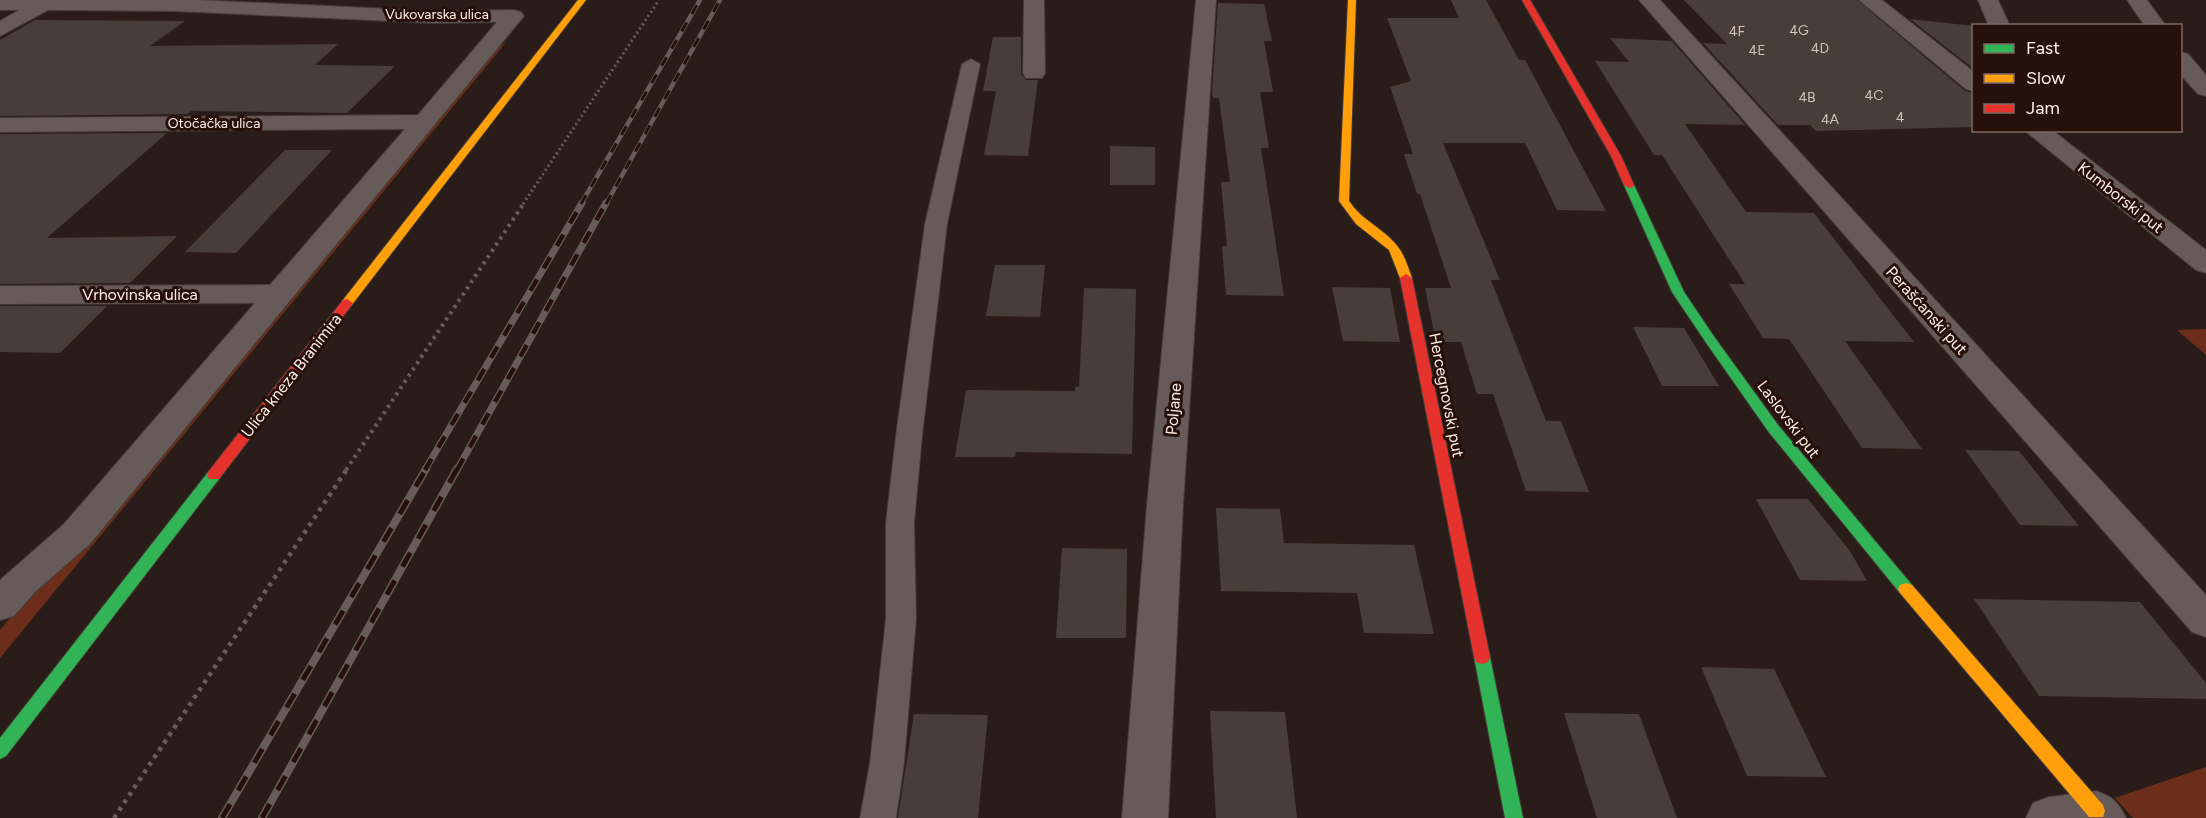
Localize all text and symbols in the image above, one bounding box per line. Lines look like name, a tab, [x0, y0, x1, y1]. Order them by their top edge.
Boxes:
street label: Vukovarska ulica	[385, 6, 489, 23]
house number: 4G	[1789, 22, 1809, 39]
house number: 4F	[1729, 23, 1746, 40]
legend	[1972, 24, 2182, 132]
text: Fast	[2026, 37, 2060, 59]
house number: 4D	[1811, 40, 1829, 57]
house number: 4E	[1749, 42, 1765, 59]
text: Slow	[2026, 67, 2065, 89]
house number: 4C	[1865, 87, 1883, 104]
house number: 4B	[1798, 89, 1816, 106]
text: Jam	[2026, 97, 2060, 119]
house number: 4	[1896, 109, 1905, 126]
house number: 4A	[1821, 111, 1840, 128]
street label: Otočačka ulica	[168, 115, 260, 132]
street label: Kumborski put	[2074, 158, 2167, 237]
street label: Perašćanski put	[1882, 262, 1971, 358]
street label: Vrhovinska ulica	[82, 285, 198, 304]
street label: Ulica kneza Branimira	[237, 310, 346, 441]
street label: Hercegnovski put	[1425, 331, 1468, 459]
street label: Laslovski put	[1753, 377, 1824, 462]
street label: Poljane	[1162, 382, 1185, 436]

